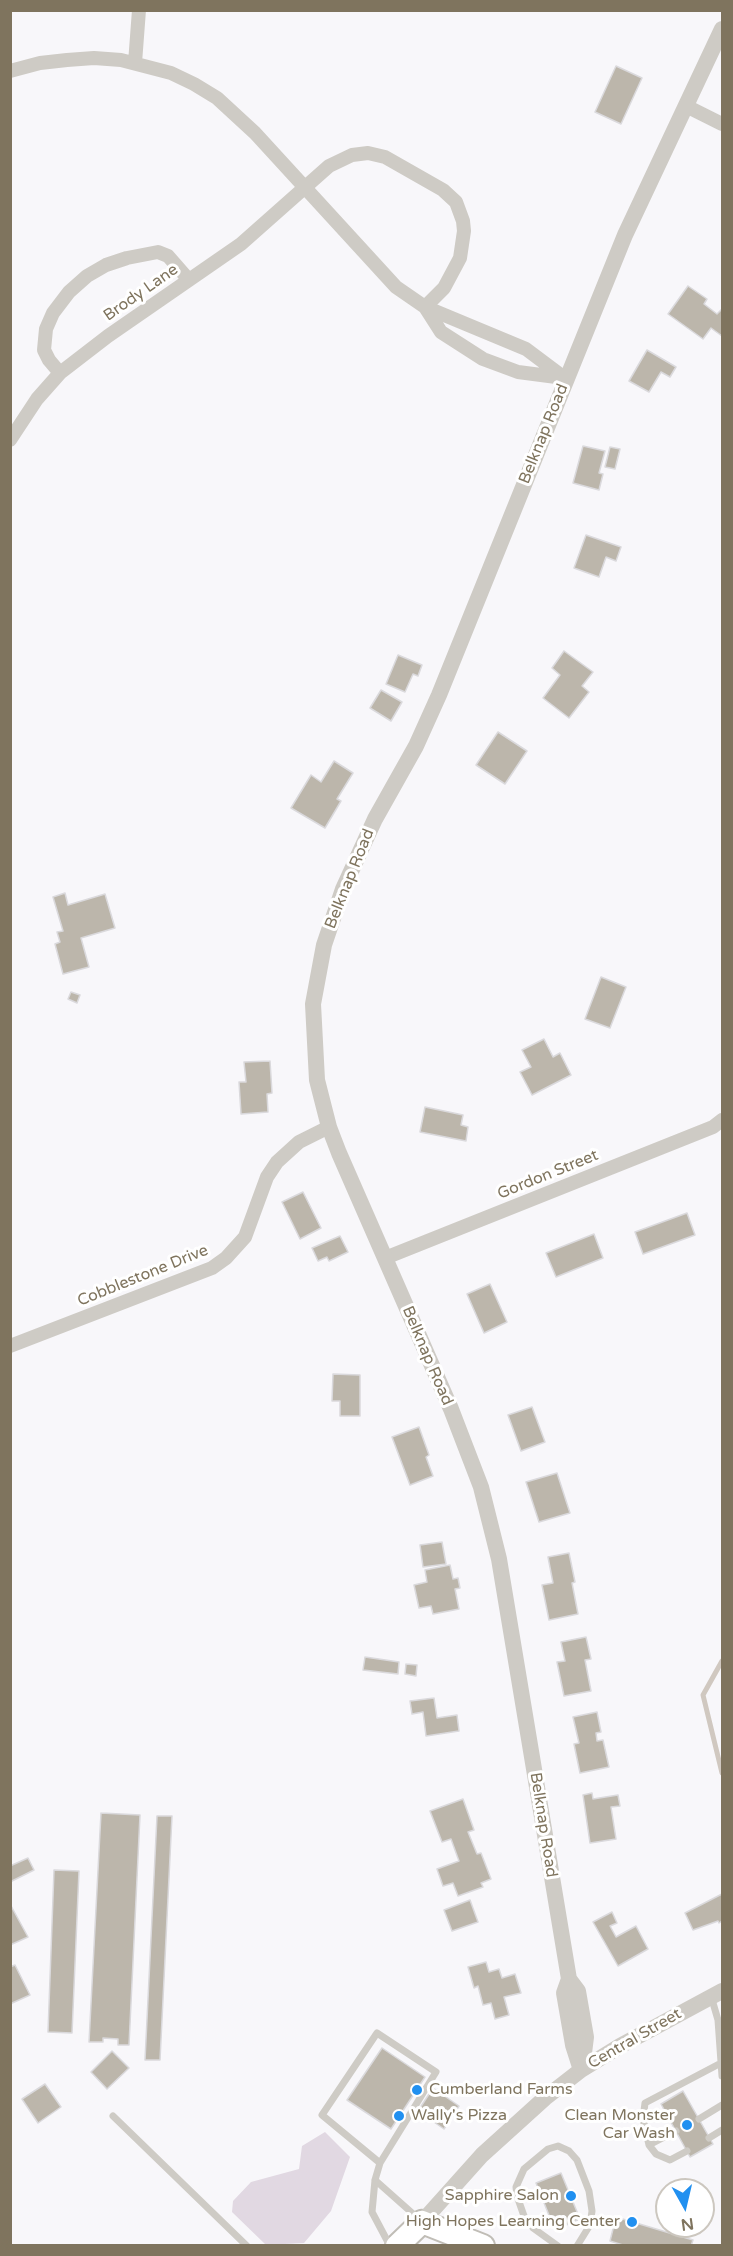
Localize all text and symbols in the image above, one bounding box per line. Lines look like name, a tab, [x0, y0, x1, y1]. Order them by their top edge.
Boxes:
street label: Brody Lane	[100, 260, 182, 326]
street label: Belknap Road	[515, 381, 573, 487]
street label: Belknap Road	[321, 826, 379, 932]
street label: Gordon Street	[495, 1146, 601, 1204]
street label: Cobblestone Drive	[75, 1241, 211, 1311]
street label: Belknap Road	[397, 1303, 457, 1409]
street label: Belknap Road	[525, 1771, 561, 1879]
street label: Central Street	[585, 2005, 685, 2073]
place label: Cumberland Farms	[429, 2080, 573, 2100]
marker: Cumberland Farms	[410, 2083, 424, 2097]
place label: Wally's Pizza	[411, 2106, 507, 2126]
place label: Clean Monster Car Wash	[564, 2106, 675, 2144]
marker: Wally's Pizza	[392, 2109, 406, 2123]
marker: Clean Monster Car Wash	[680, 2118, 694, 2132]
north arrow	[655, 2178, 715, 2238]
place label: Sapphire Salon	[445, 2186, 559, 2206]
marker: Sapphire Salon	[564, 2189, 578, 2203]
place label: High Hopes Learning Center	[406, 2212, 620, 2232]
text: N	[679, 2213, 695, 2235]
marker: High Hopes Learning Center	[625, 2215, 639, 2229]

